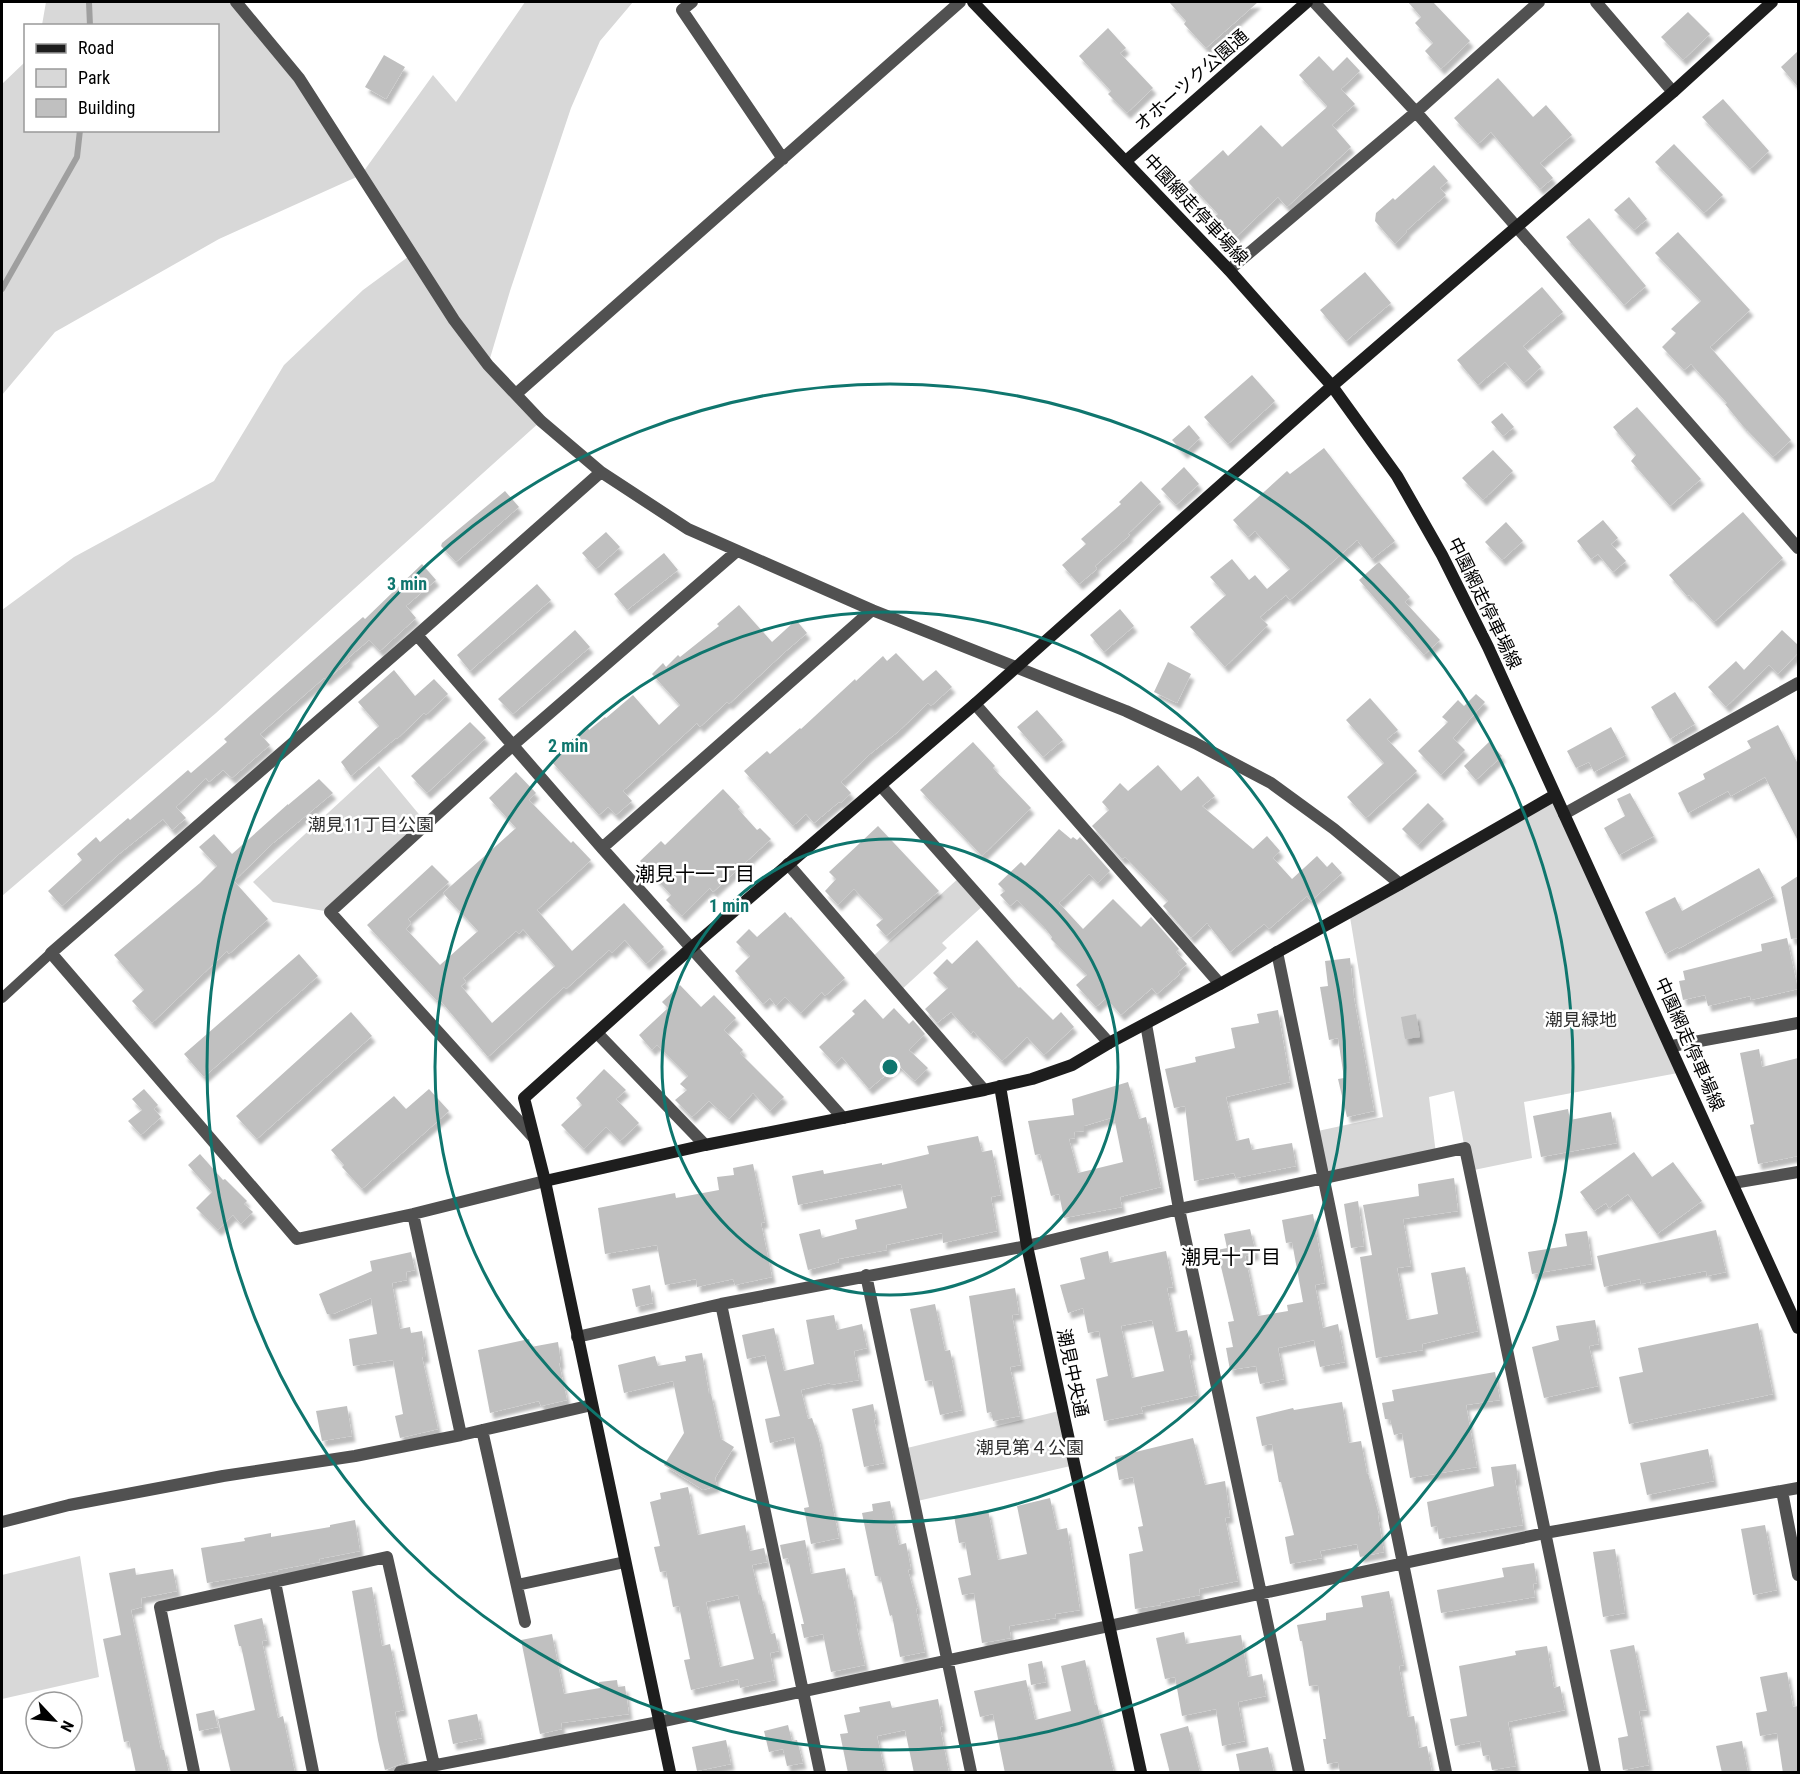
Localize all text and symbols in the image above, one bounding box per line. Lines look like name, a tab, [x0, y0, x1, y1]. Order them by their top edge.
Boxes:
legend	[24, 24, 219, 132]
street label: オホーツク公園通	[1130, 25, 1252, 135]
text: Road	[78, 37, 114, 58]
text: Park	[78, 67, 110, 88]
text: Building	[78, 97, 135, 118]
street label: 中園網走停車場線	[1139, 149, 1253, 269]
street label: 中園網走停車場線	[1444, 534, 1526, 672]
text: 3 min	[387, 573, 427, 594]
text: 2 min	[548, 735, 588, 756]
park label: 潮見11丁目公園	[308, 814, 434, 835]
district label: 潮見十一丁目	[635, 862, 755, 886]
text: 1 min	[709, 895, 749, 916]
street label: 中園網走停車場線	[1651, 974, 1729, 1114]
park label: 潮見緑地	[1545, 1009, 1617, 1030]
centre of rings	[880, 1057, 900, 1077]
district label: 潮見十丁目	[1181, 1245, 1281, 1269]
street label: 潮見中央通	[1053, 1327, 1093, 1419]
park label: 潮見第４公園	[976, 1437, 1084, 1458]
north arrow	[24, 1690, 84, 1750]
text: N	[56, 1718, 78, 1735]

